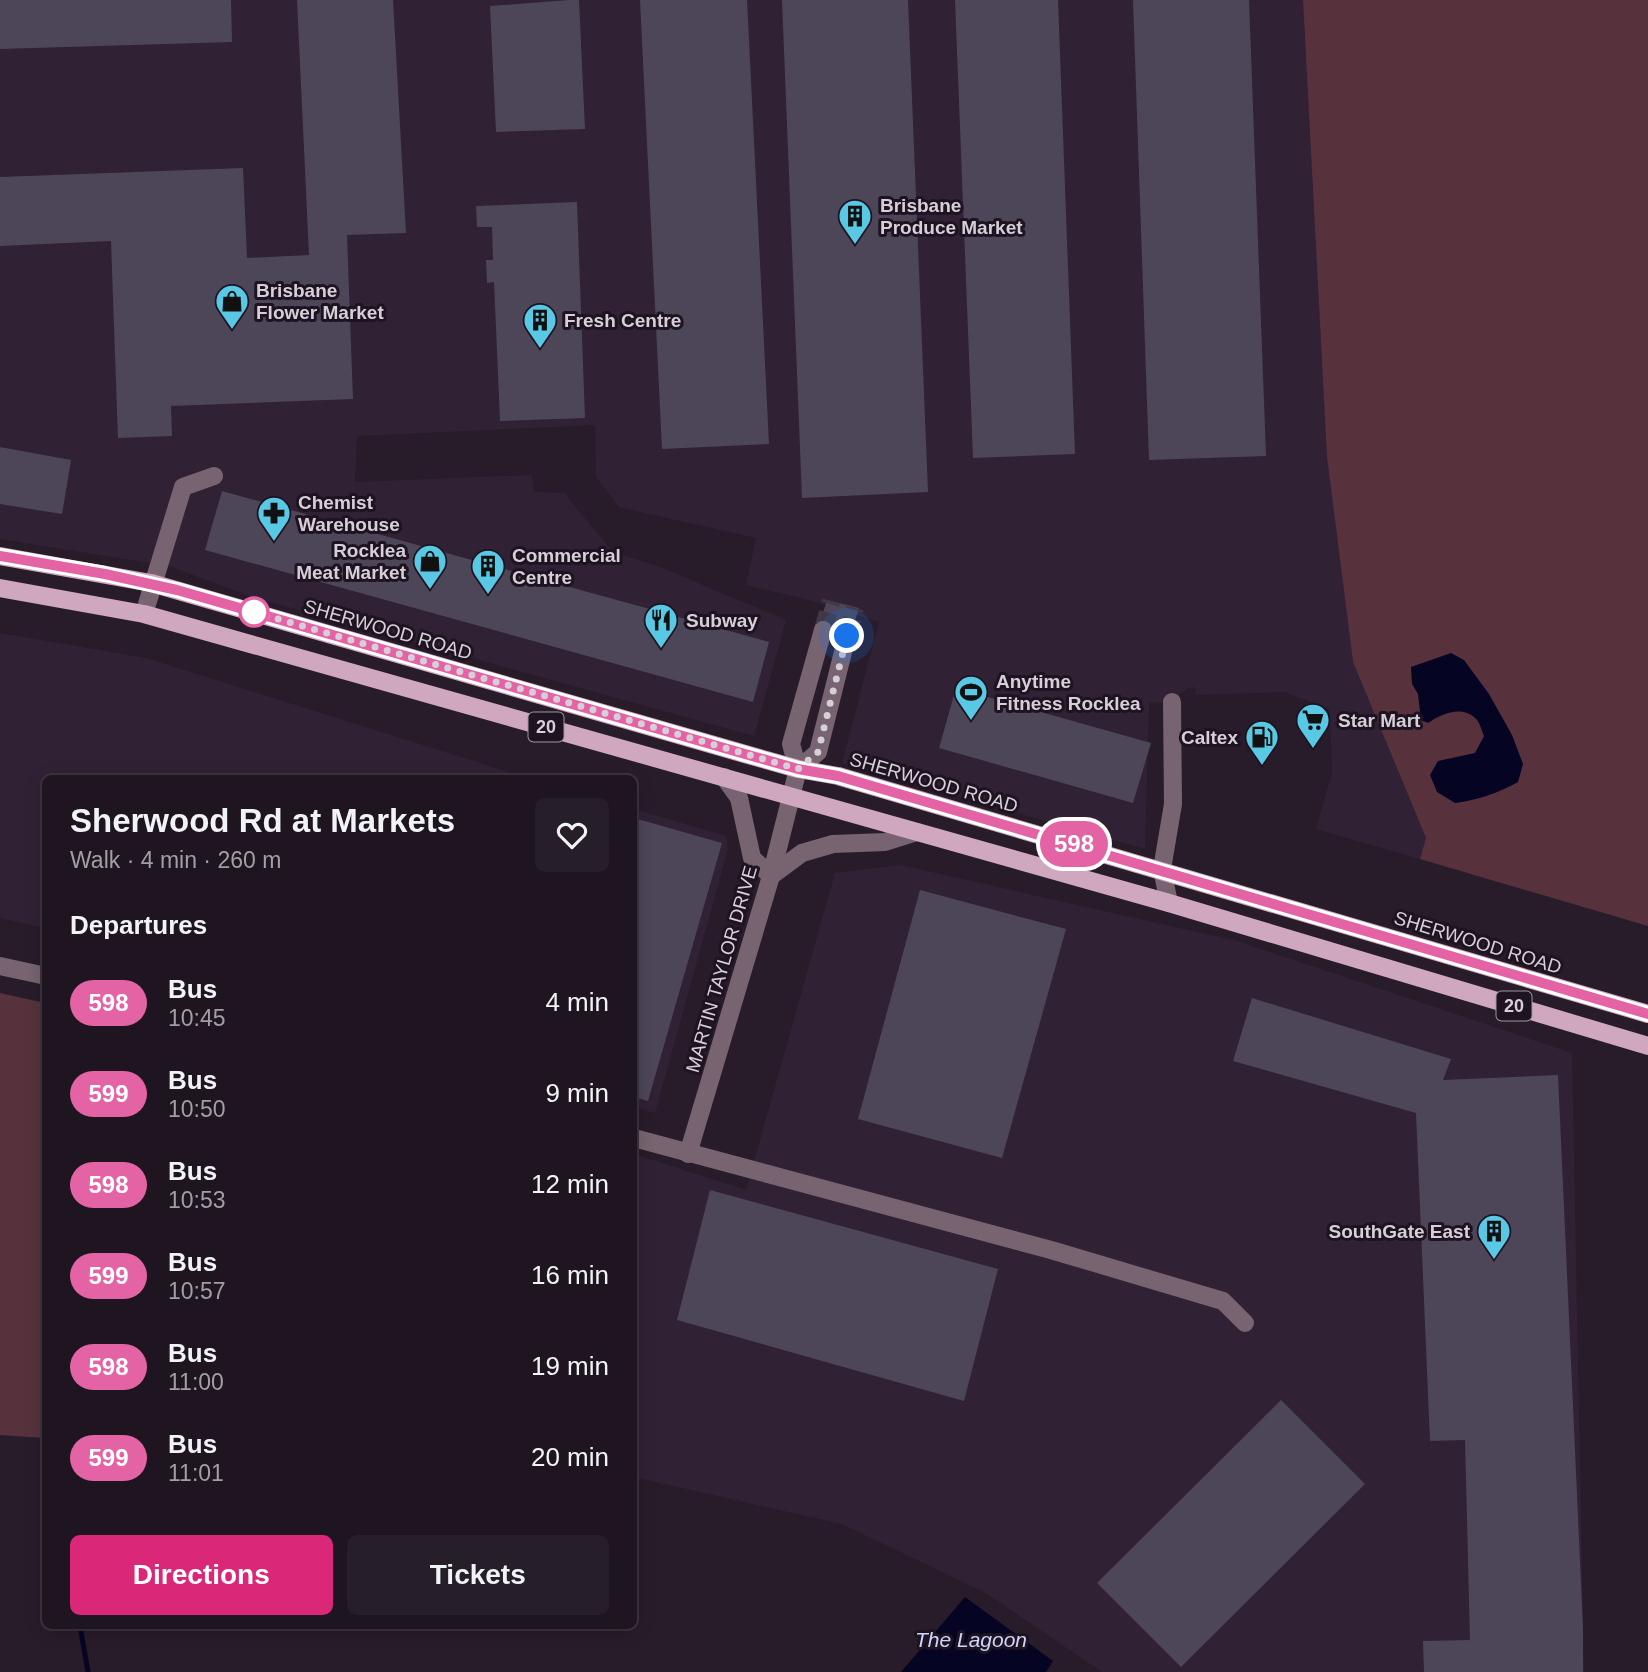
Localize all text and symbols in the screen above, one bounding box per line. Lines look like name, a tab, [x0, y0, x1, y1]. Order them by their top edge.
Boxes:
place label: Brisbane Produce Market	[880, 195, 1023, 238]
building icon: Brisbane Produce Market	[836, 197, 874, 246]
place label: Brisbane Flower Market	[256, 280, 384, 323]
shop icon: Brisbane Flower Market	[213, 282, 251, 331]
building icon: Fresh Centre	[521, 301, 559, 350]
place label: Fresh Centre	[564, 310, 681, 331]
place label: Chemist Warehouse	[298, 492, 400, 535]
pharmacy icon: Chemist Warehouse	[255, 494, 293, 543]
place label: Rocklea Meat Market	[296, 540, 407, 583]
shop icon: Rocklea Meat Market	[411, 542, 449, 591]
place label: Commercial Centre	[512, 545, 621, 588]
building icon: Commercial Centre	[469, 547, 507, 596]
street label: SHERWOOD ROAD	[301, 595, 474, 664]
unlabelled marker	[239, 597, 269, 627]
restaurant icon: Subway	[642, 601, 680, 650]
place label: Subway	[686, 610, 758, 631]
your location	[829, 618, 864, 653]
place label: Anytime Fitness Rocklea	[996, 671, 1141, 714]
sports icon: Anytime Fitness Rocklea	[952, 673, 990, 722]
supermarket icon: Star Mart	[1294, 701, 1332, 750]
place label: Star Mart	[1338, 710, 1421, 731]
road number: 20	[528, 712, 564, 742]
fuel station icon: Caltex	[1243, 718, 1281, 767]
place label: Caltex	[1181, 727, 1238, 748]
street label: SHERWOOD ROAD	[847, 748, 1020, 817]
button: heart	[535, 798, 609, 872]
text: Sherwood Rd at Markets	[70, 802, 455, 839]
line badge: 598	[1034, 821, 1114, 867]
text: 598	[1054, 830, 1094, 857]
text: Walk · 4 min · 260 m	[70, 847, 281, 873]
street label: MARTIN TAYLOR DRIVE	[682, 863, 761, 1075]
street label: SHERWOOD ROAD	[1392, 907, 1564, 978]
text: Departures	[70, 910, 207, 940]
text: Bus	[168, 974, 217, 1004]
text: 4 min	[545, 987, 609, 1017]
text: 598	[88, 989, 129, 1016]
road number: 20	[1496, 992, 1532, 1021]
text: 10:45	[168, 1005, 226, 1031]
text: Bus	[168, 1065, 217, 1095]
text: 9 min	[545, 1078, 609, 1108]
text: 599	[88, 1080, 129, 1107]
text: 10:50	[168, 1096, 226, 1122]
text: Bus	[168, 1156, 217, 1186]
text: 12 min	[531, 1169, 609, 1199]
text: 598	[88, 1171, 129, 1198]
text: 10:53	[168, 1187, 226, 1213]
building icon: SouthGate East	[1475, 1212, 1513, 1261]
place label: SouthGate East	[1329, 1221, 1471, 1242]
text: Bus	[168, 1247, 217, 1277]
text: 16 min	[531, 1260, 609, 1290]
text: 599	[88, 1262, 129, 1289]
text: 10:57	[168, 1278, 226, 1304]
text: Bus	[168, 1338, 217, 1368]
text: 19 min	[531, 1351, 609, 1381]
text: 598	[88, 1353, 129, 1380]
text: 11:00	[168, 1369, 224, 1395]
text: Bus	[168, 1429, 217, 1459]
text: 20 min	[531, 1442, 609, 1472]
text: 599	[88, 1444, 129, 1471]
text: 11:01	[168, 1460, 224, 1486]
button: Directions	[70, 1535, 333, 1615]
button: Tickets	[347, 1535, 609, 1615]
water label: The Lagoon	[915, 1628, 1027, 1651]

